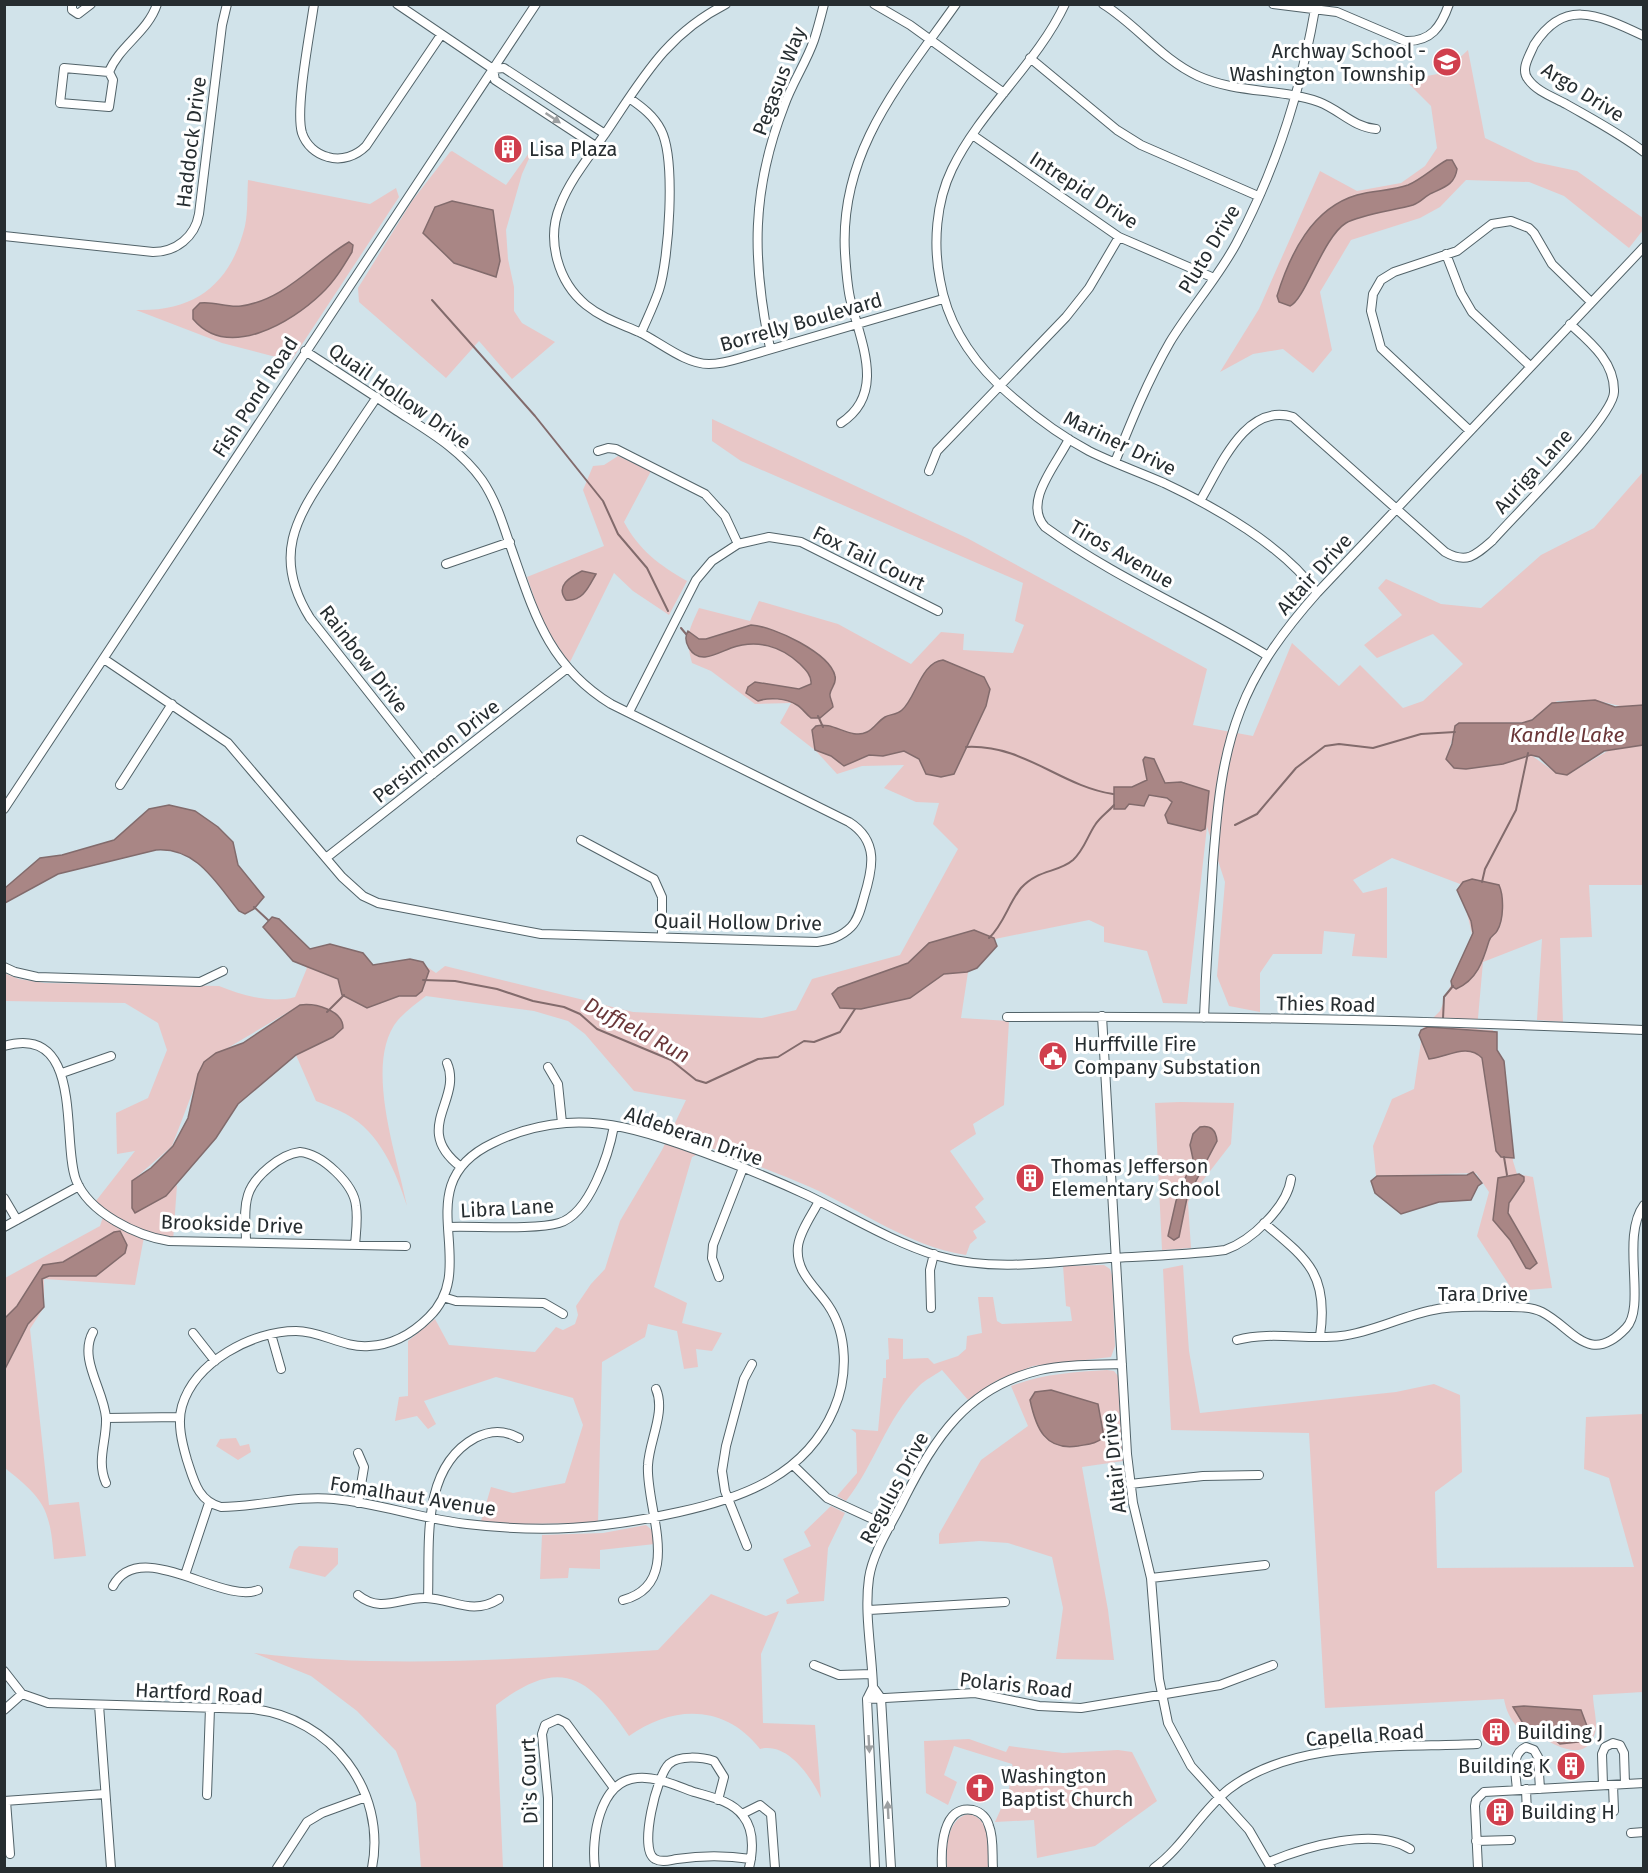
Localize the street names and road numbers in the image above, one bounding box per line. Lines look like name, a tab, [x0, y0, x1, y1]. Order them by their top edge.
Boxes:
street label: Pegasus Way	[747, 23, 811, 139]
street label: Argo Drive	[1537, 57, 1629, 127]
street label: Haddock Drive	[171, 75, 211, 209]
street label: Intrepid Drive	[1025, 146, 1143, 234]
street label: Pluto Drive	[1173, 200, 1245, 298]
street label: Borrelly Boulevard	[717, 287, 885, 357]
street label: Fish Pond Road	[207, 332, 303, 462]
street label: Quail Hollow Drive	[324, 338, 476, 454]
street label: Mariner Drive	[1060, 405, 1180, 481]
street label: Auriga Lane	[1489, 424, 1577, 518]
street label: Tiros Avenue	[1066, 515, 1178, 593]
street label: Fox Tail Court	[809, 521, 930, 596]
street label: Altair Drive	[1271, 528, 1357, 620]
street label: Rainbow Drive	[314, 600, 414, 718]
street label: Persimmon Drive	[368, 694, 504, 808]
street label: Quail Hollow Drive	[654, 909, 822, 935]
street label: Thies Road	[1276, 991, 1376, 1017]
street label: Aldeberan Drive	[622, 1101, 766, 1171]
street label: Libra Lane	[459, 1194, 555, 1222]
street label: Brookside Drive	[160, 1210, 304, 1238]
street label: Tara Drive	[1438, 1282, 1528, 1306]
street label: Altair Drive	[1097, 1412, 1131, 1514]
street label: Regulus Drive	[854, 1428, 934, 1548]
street label: Fomalhaut Avenue	[328, 1471, 498, 1521]
street label: Polaris Road	[958, 1667, 1074, 1703]
street label: Hartford Road	[134, 1678, 264, 1708]
street label: Capella Road	[1305, 1719, 1425, 1751]
street label: Di's Court	[515, 1737, 543, 1825]

